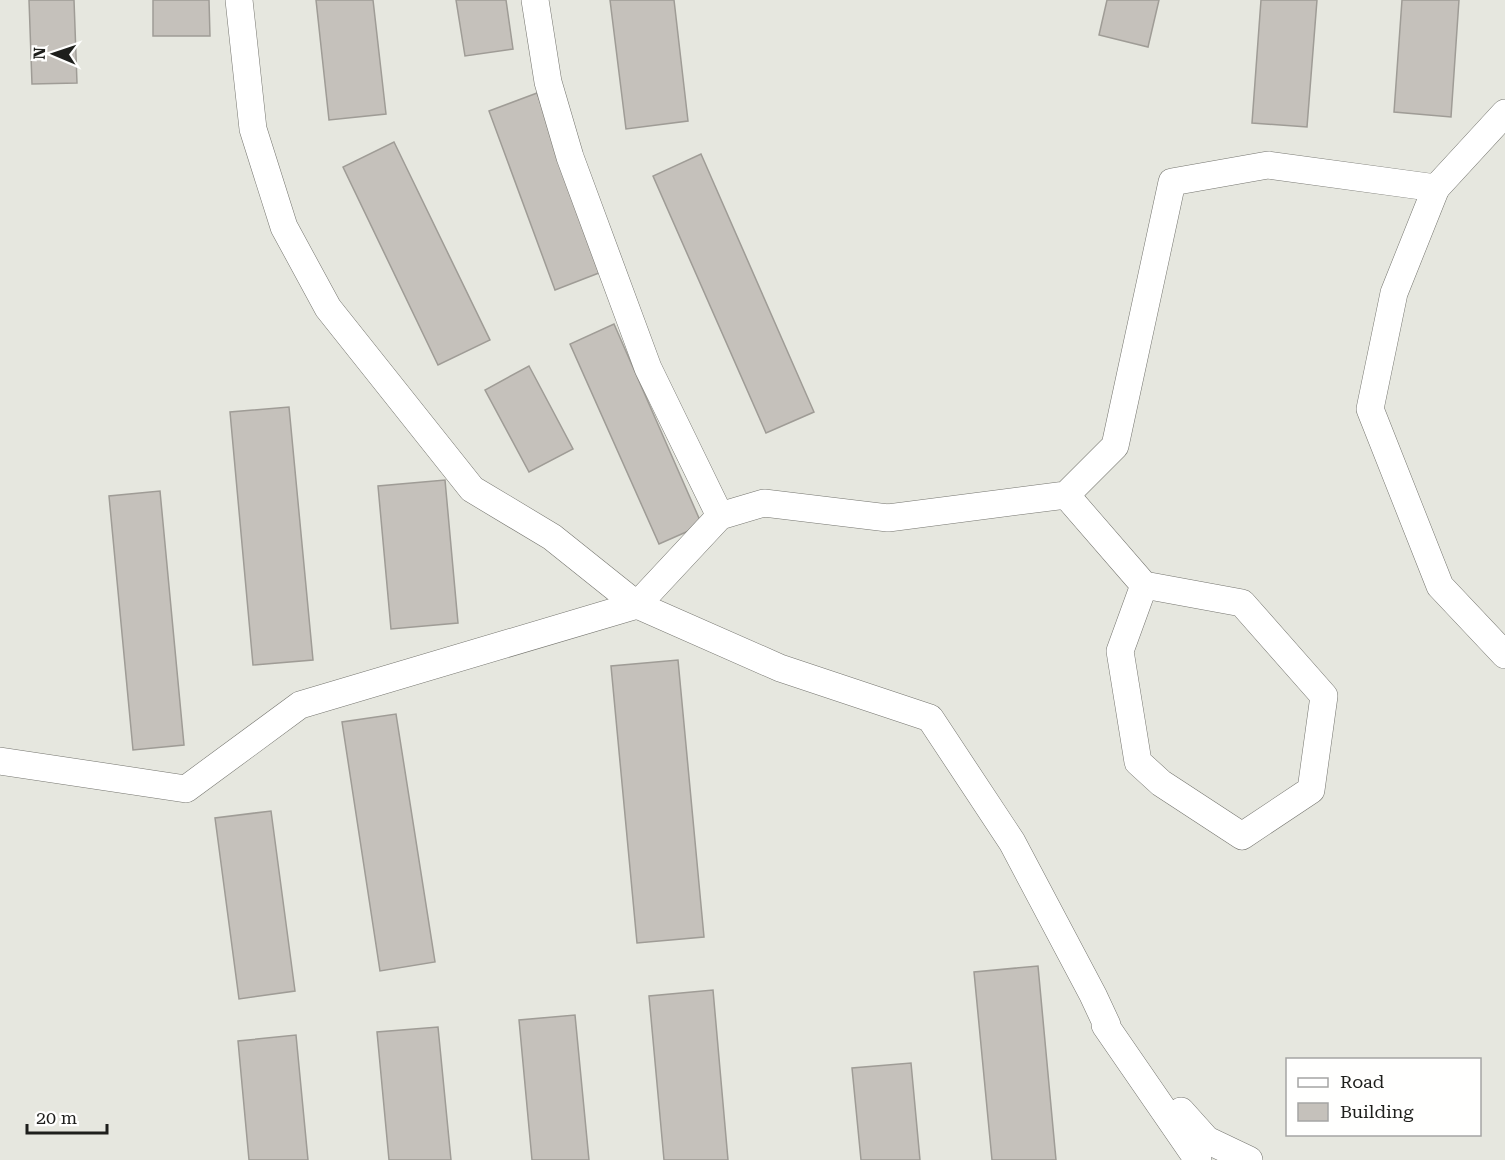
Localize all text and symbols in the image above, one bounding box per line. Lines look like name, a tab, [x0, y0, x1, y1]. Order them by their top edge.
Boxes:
north arrow	[24, 24, 84, 84]
text: N	[30, 47, 49, 60]
legend	[1286, 1058, 1481, 1136]
text: Road	[1340, 1071, 1385, 1092]
scale bar	[27, 1097, 106, 1135]
text: Building	[1340, 1101, 1414, 1122]
text: 20 m	[36, 1107, 77, 1128]

